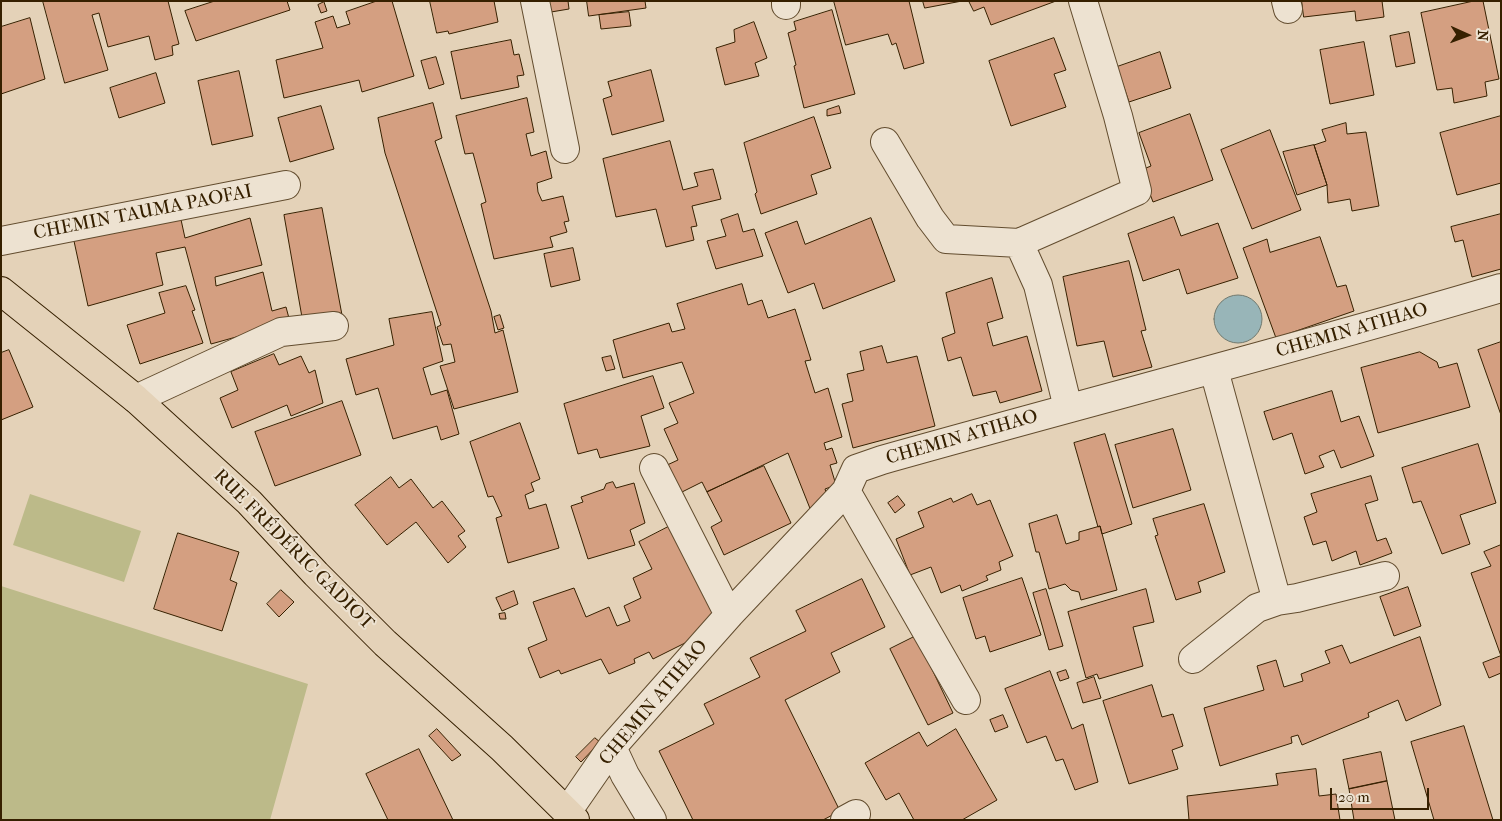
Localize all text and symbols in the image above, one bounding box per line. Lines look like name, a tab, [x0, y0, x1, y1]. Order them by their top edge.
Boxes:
north arrow	[1442, 10, 1492, 60]
text: N	[1474, 30, 1491, 41]
street label: CHEMIN TAUMA PAOFAI	[32, 181, 254, 245]
street label: CHEMIN ATIHAO	[1274, 298, 1430, 364]
street label: CHEMIN ATIHAO	[884, 405, 1040, 471]
street label: RUE FRÉDÉRIC GADIOT	[208, 465, 378, 635]
street label: CHEMIN ATIHAO	[595, 636, 713, 770]
scale bar	[1332, 778, 1431, 810]
text: 20 m	[1338, 788, 1370, 806]

